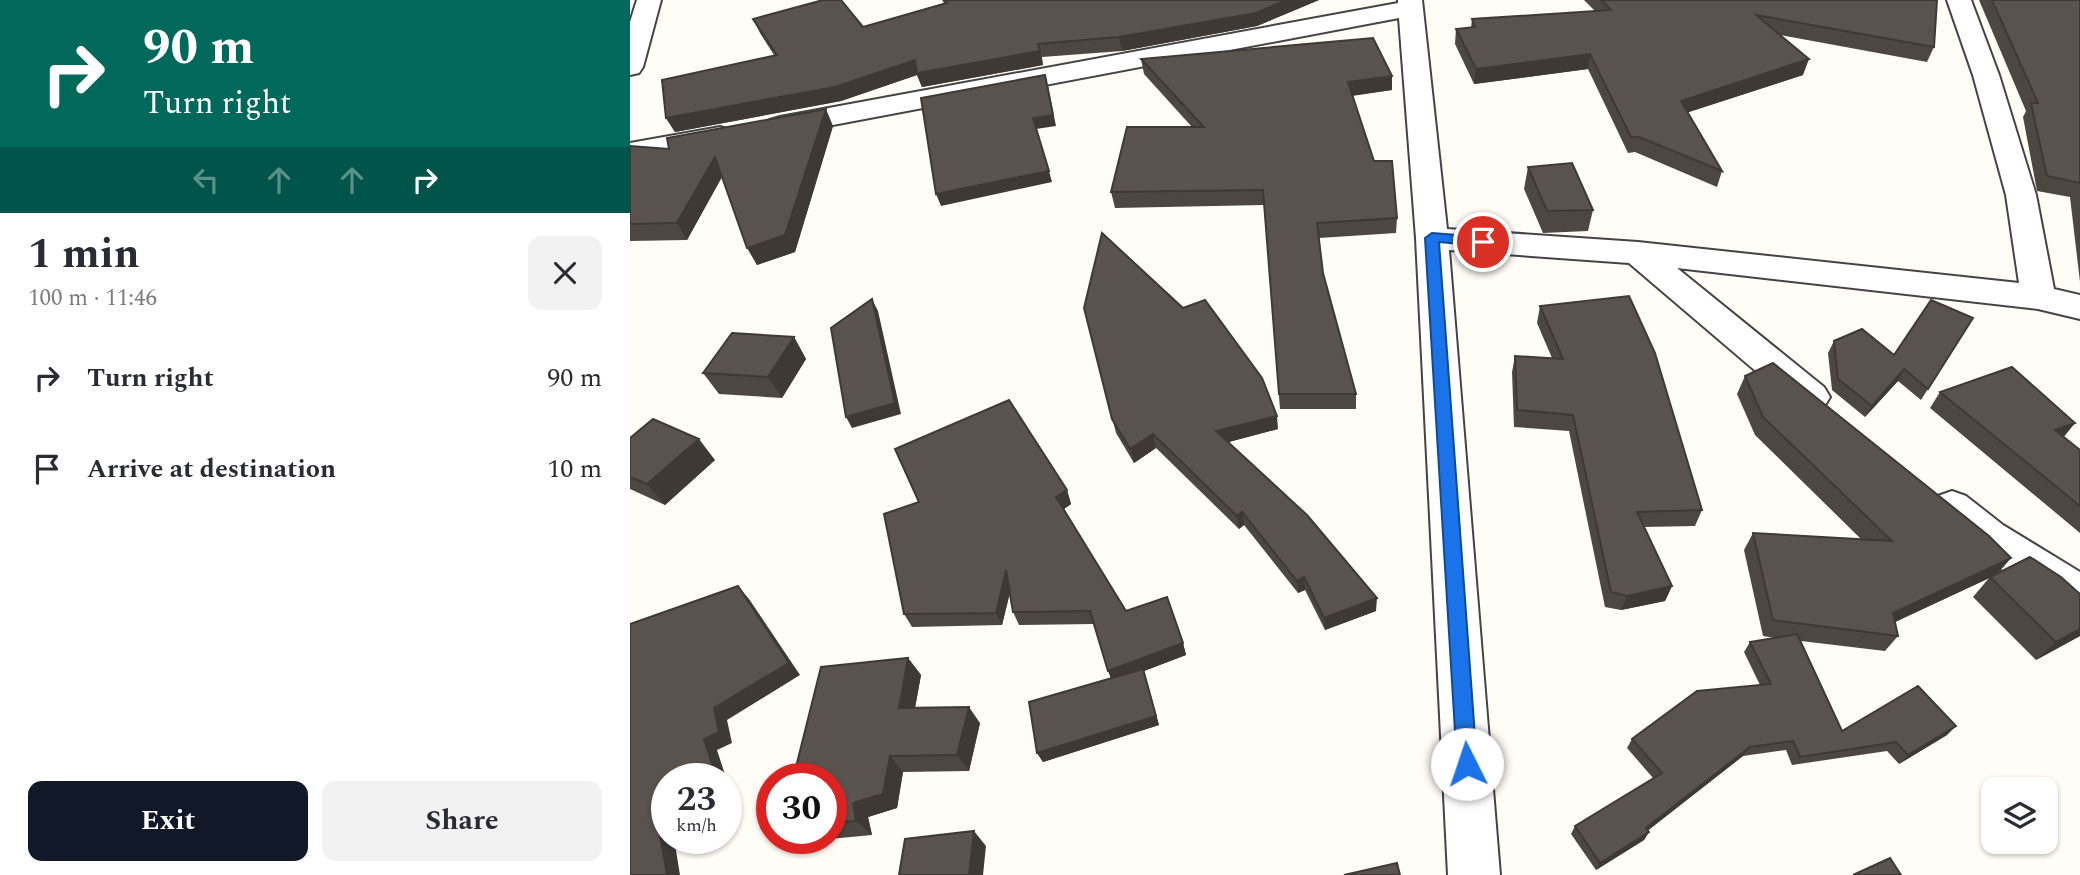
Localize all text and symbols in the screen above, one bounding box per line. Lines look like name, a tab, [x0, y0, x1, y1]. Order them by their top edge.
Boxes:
text: 90 m	[143, 11, 254, 86]
icon: right	[28, 28, 119, 119]
text: Turn right	[143, 79, 291, 128]
icon: left	[187, 161, 225, 199]
icon: ahead	[260, 161, 298, 199]
icon: ahead	[333, 161, 371, 199]
icon: right	[406, 161, 444, 199]
pin	[1453, 212, 1513, 272]
text: 1 min	[28, 223, 140, 286]
icon: arrive	[1464, 223, 1502, 261]
button: close	[528, 236, 602, 310]
text: 100 m · 11:46	[28, 281, 157, 316]
text: Turn right	[87, 358, 214, 398]
text: 90 m	[547, 358, 602, 398]
icon: right	[28, 359, 66, 397]
text: Arrive at destination	[87, 449, 336, 489]
text: 10 m	[547, 449, 602, 489]
icon: arrive	[28, 450, 66, 488]
position arrow	[1430, 727, 1504, 801]
speed limit sign: 30	[756, 763, 847, 854]
text: 23	[677, 773, 716, 826]
map controls	[1981, 777, 2058, 854]
button: layers	[1981, 777, 2058, 854]
button: Exit	[28, 781, 308, 861]
button: Share	[322, 781, 602, 861]
text: km/h	[676, 812, 717, 839]

